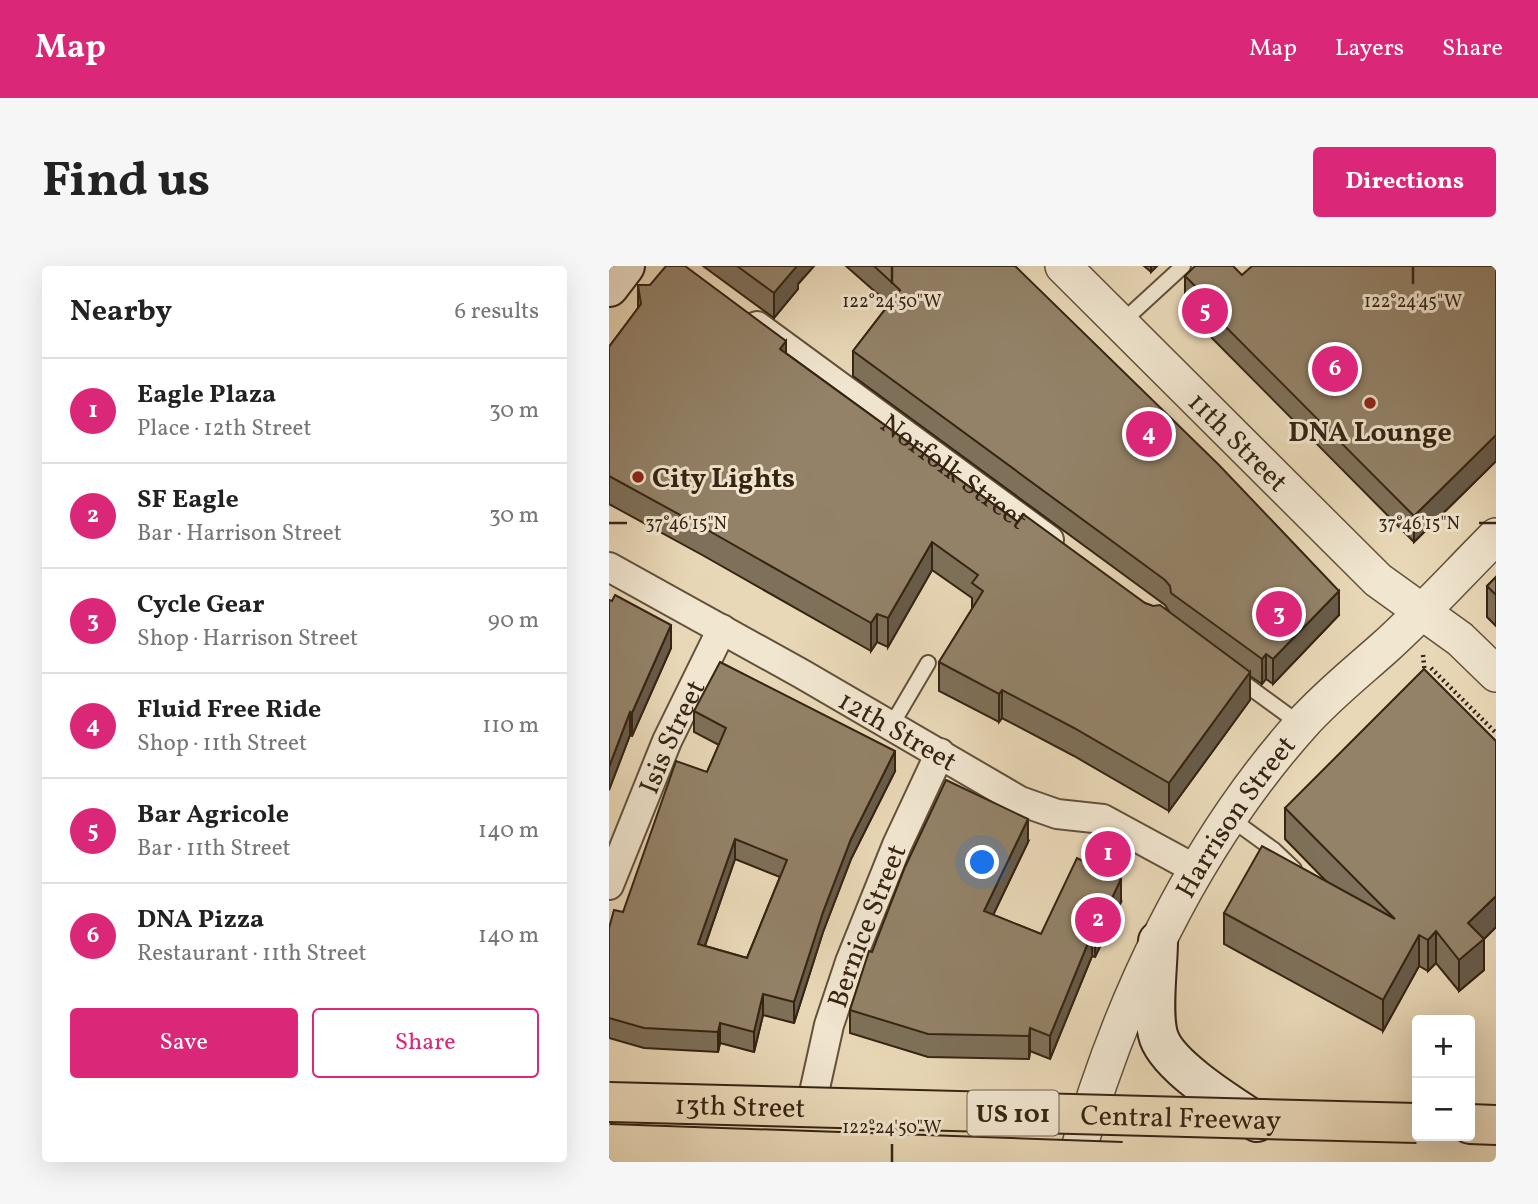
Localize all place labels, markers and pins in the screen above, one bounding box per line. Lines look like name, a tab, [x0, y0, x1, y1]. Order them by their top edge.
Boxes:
pin: 5	[1182, 285, 1228, 337]
pin: 6	[1312, 343, 1358, 395]
marker: DNA Lounge	[1362, 395, 1378, 411]
pin: 4	[1126, 408, 1172, 460]
place label: DNA Lounge	[1288, 414, 1452, 453]
place label: City Lights	[652, 460, 795, 499]
marker: City Lights	[630, 469, 646, 485]
pin: 3	[1256, 588, 1302, 640]
pin: 1	[1085, 828, 1131, 880]
pin: 2	[1075, 894, 1121, 946]

